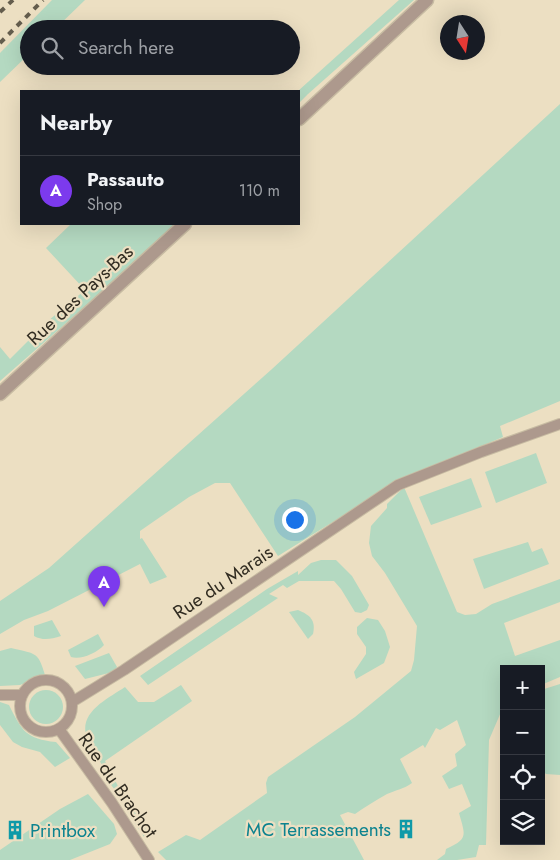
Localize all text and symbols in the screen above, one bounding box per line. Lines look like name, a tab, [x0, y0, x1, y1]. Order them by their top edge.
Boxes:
north arrow	[440, 15, 485, 60]
search box	[20, 20, 300, 75]
icon: search	[38, 34, 66, 62]
text: Search here	[78, 34, 174, 61]
text: Nearby	[40, 108, 112, 138]
text: Passauto	[87, 166, 164, 193]
text: A	[50, 179, 62, 202]
text: 110 m	[239, 179, 280, 202]
text: Shop	[87, 193, 122, 216]
street label: Rue des Pays-Bas	[21, 238, 139, 351]
your location	[282, 507, 308, 533]
street label: Rue du Marais	[168, 538, 279, 625]
pin: A	[88, 566, 120, 607]
map controls	[500, 665, 545, 845]
button: +	[500, 665, 545, 710]
button: −	[500, 710, 545, 755]
street label: Rue du Brachot	[72, 727, 165, 843]
button: locate	[500, 755, 545, 800]
button: layers	[500, 800, 545, 845]
place label: MC Terrassements	[246, 816, 391, 843]
place label: Printbox	[30, 817, 95, 844]
building icon: MC Terrassements	[395, 818, 417, 840]
building icon: Printbox	[4, 819, 26, 841]

